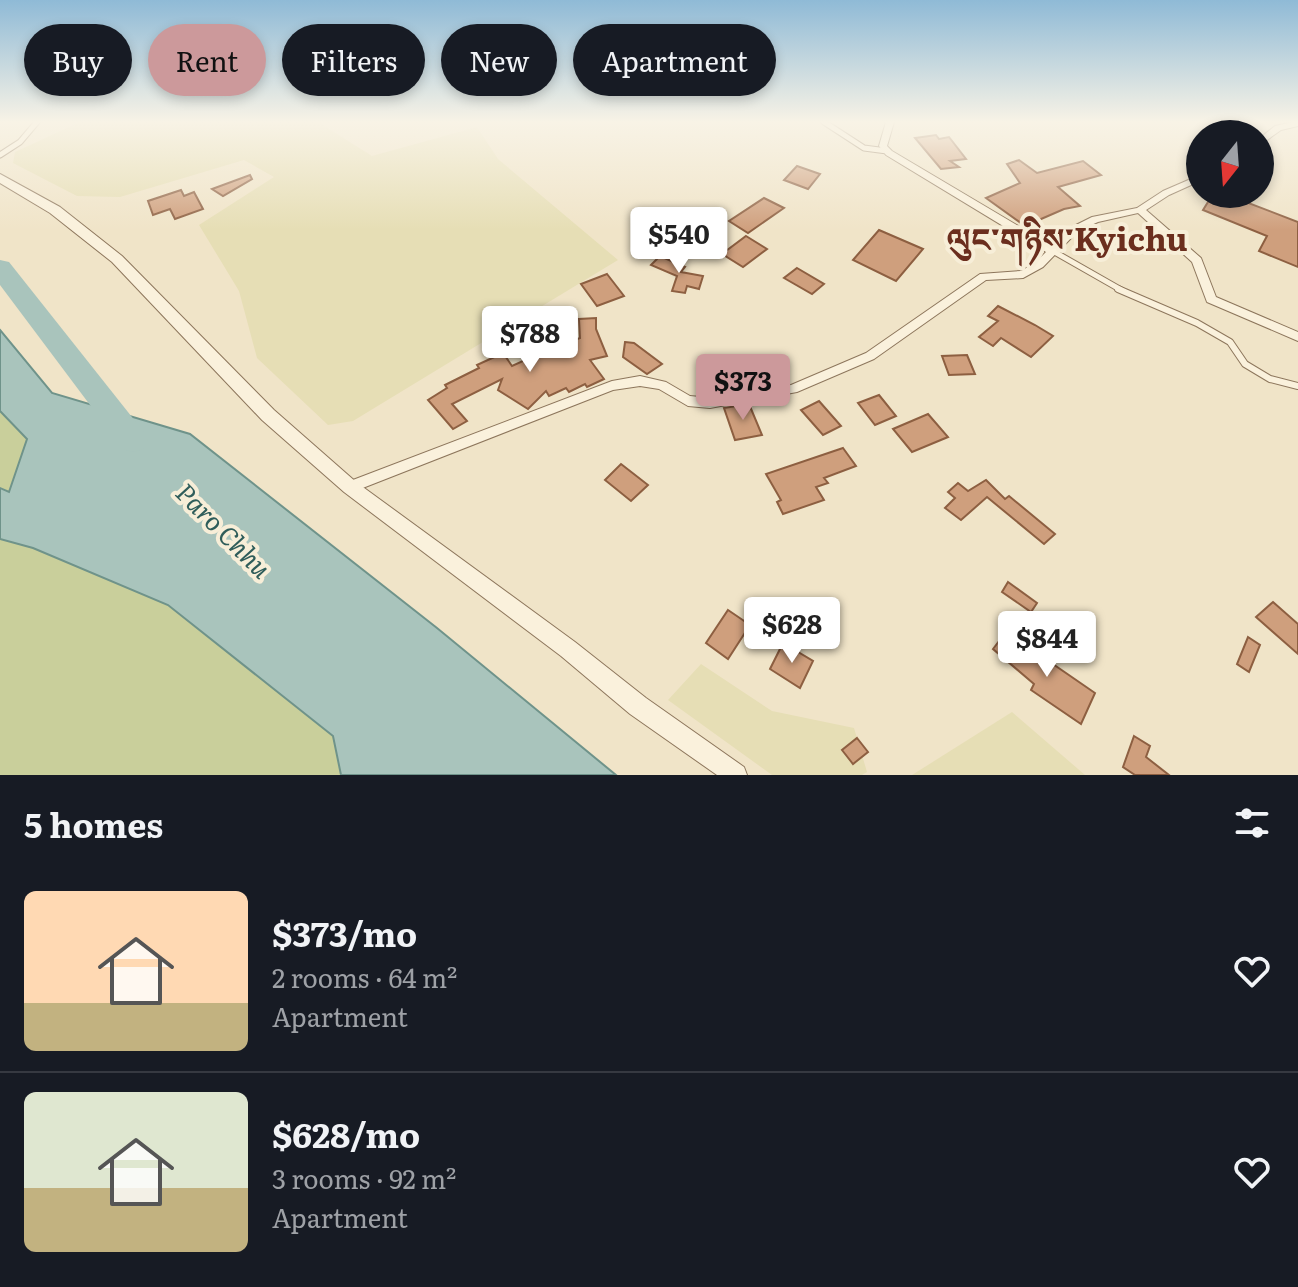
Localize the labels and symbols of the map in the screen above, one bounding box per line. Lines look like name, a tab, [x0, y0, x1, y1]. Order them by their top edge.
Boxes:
north arrow	[1186, 120, 1274, 208]
pin: $540	[632, 207, 726, 275]
district label: ལུང་གཉིས་Kyichu	[946, 213, 1188, 267]
pin: $788	[483, 306, 577, 374]
pin: $373	[696, 354, 790, 422]
water label: Paro Chhu	[168, 473, 282, 586]
pin: $628	[745, 597, 839, 665]
pin: $844	[1000, 611, 1094, 679]

